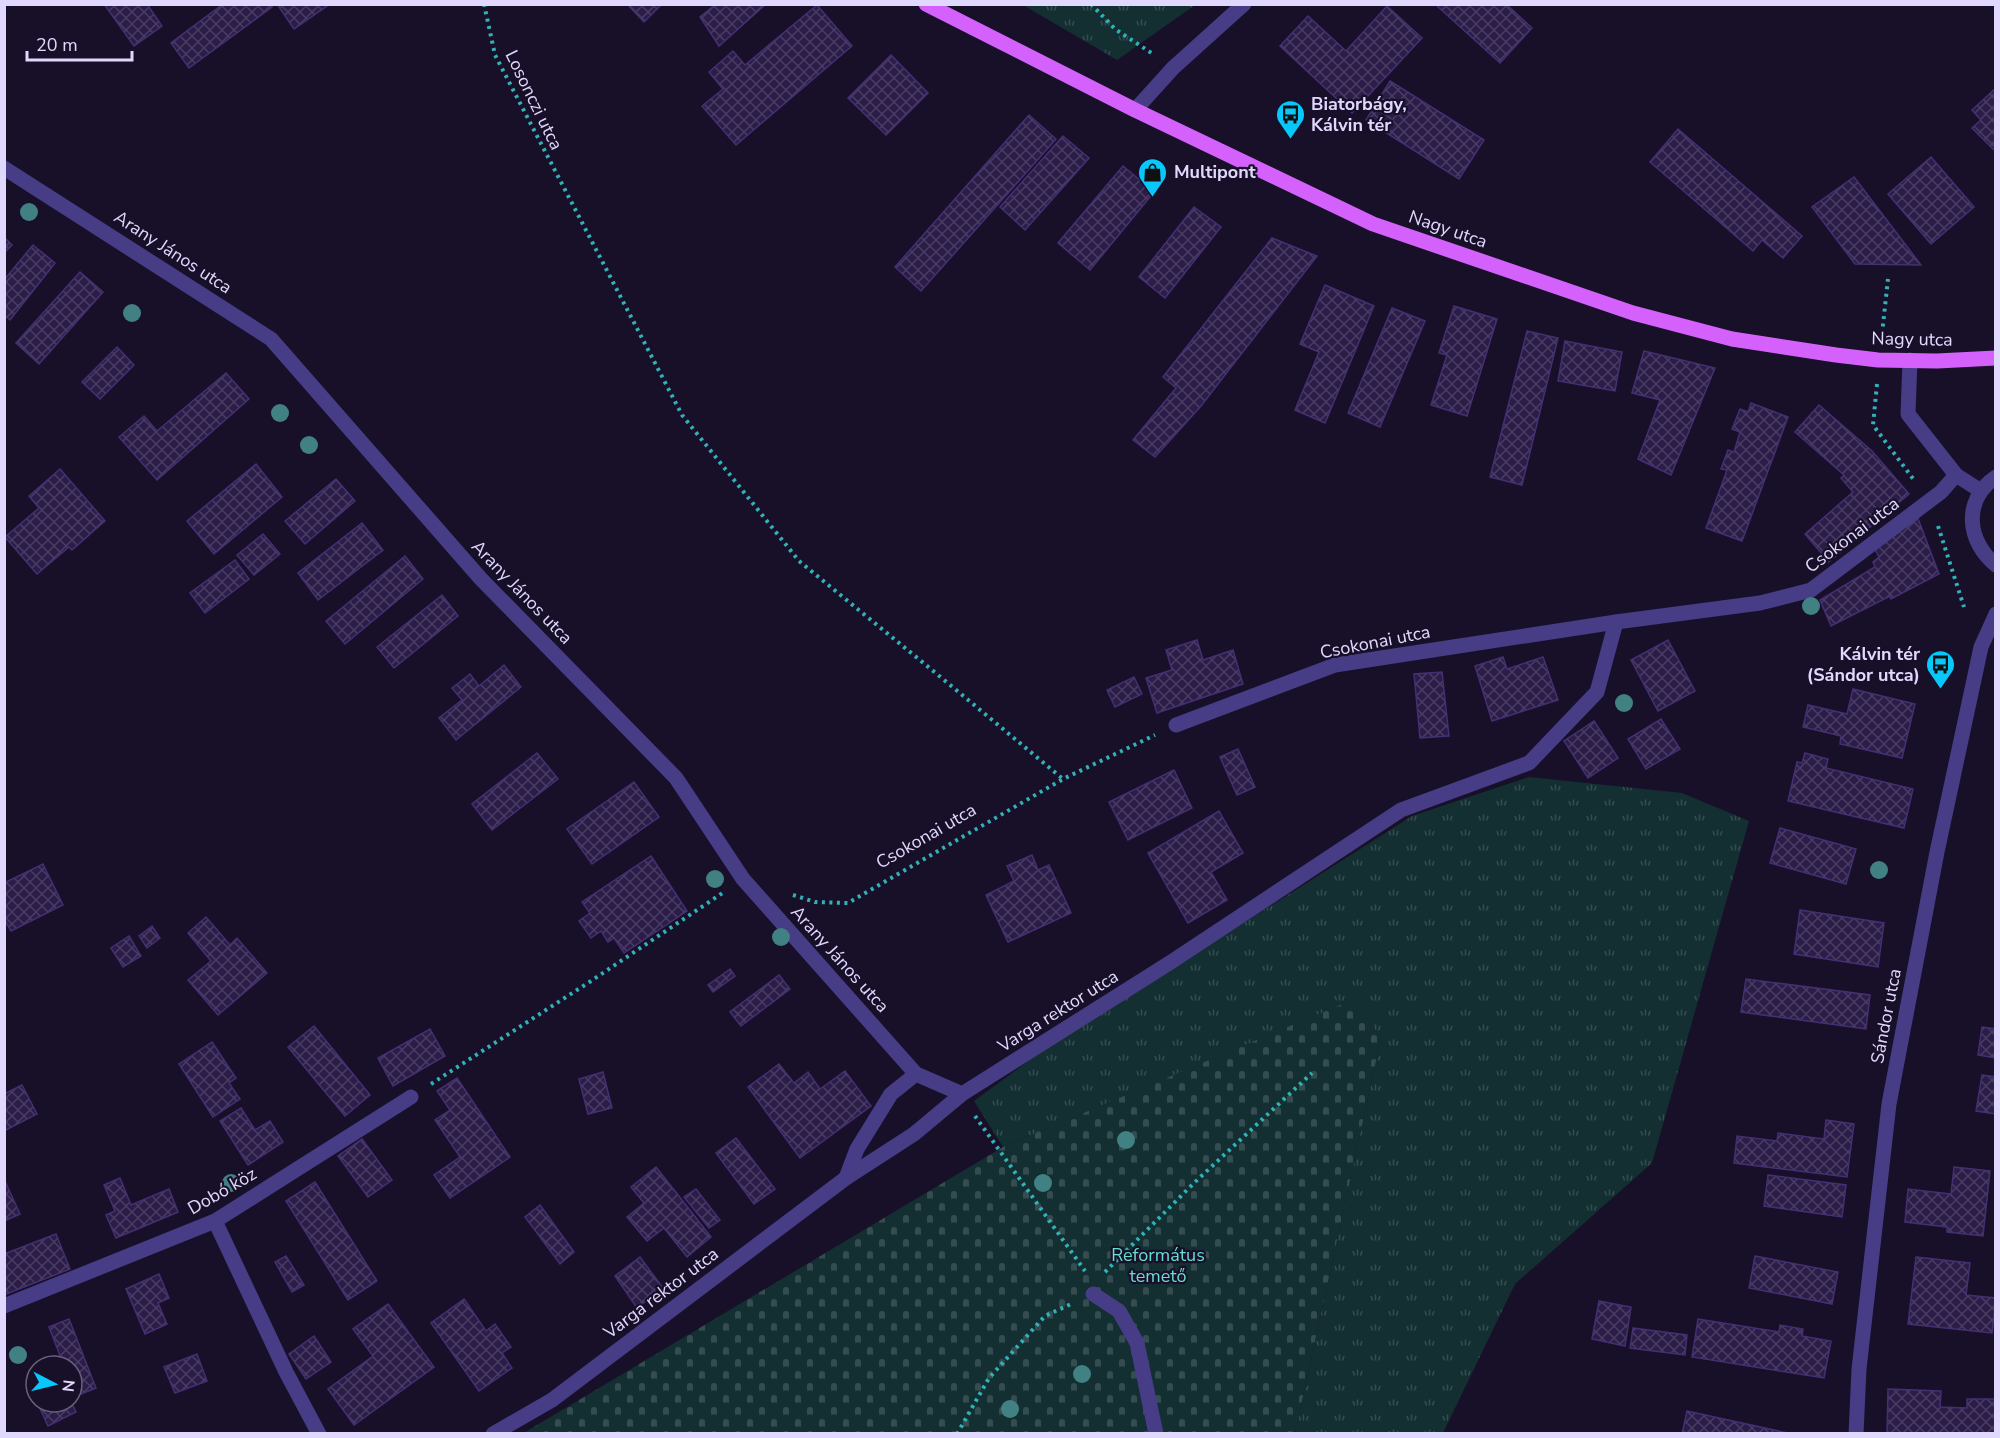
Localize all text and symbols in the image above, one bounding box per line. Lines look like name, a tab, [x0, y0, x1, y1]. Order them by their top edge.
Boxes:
scale bar	[27, 24, 132, 62]
text: 20 m	[36, 33, 78, 57]
street label: Losonczi utca	[500, 46, 568, 154]
place label: Biatorbágy, Kálvin tér	[1311, 92, 1407, 137]
bus stop icon: Biatorbágy, Kálvin tér	[1274, 98, 1306, 140]
shop icon: Multipont	[1137, 156, 1169, 198]
place label: Multipont	[1174, 160, 1256, 184]
street label: Nagy utca	[1406, 204, 1490, 254]
street label: Arany János utca	[109, 205, 237, 299]
street label: Nagy utca	[1871, 326, 1953, 352]
street label: Csokonai utca	[1800, 492, 1904, 578]
street label: Arany János utca	[466, 535, 578, 649]
street label: Csokonai utca	[1318, 620, 1432, 664]
place label: Kálvin tér (Sándor utca)	[1807, 642, 1920, 687]
bus stop icon: Kálvin tér (Sándor utca)	[1925, 648, 1957, 690]
street label: Csokonai utca	[871, 798, 981, 874]
street label: Arany János utca	[786, 900, 894, 1018]
street label: Varga rektor utca	[992, 964, 1123, 1058]
street label: Sándor utca	[1865, 966, 1907, 1066]
street label: Dobó köz	[183, 1162, 261, 1220]
street label: Varga rektor utca	[598, 1242, 723, 1345]
park label: Református temető	[1111, 1243, 1205, 1288]
north arrow	[24, 1354, 84, 1414]
text: N	[56, 1378, 80, 1393]

